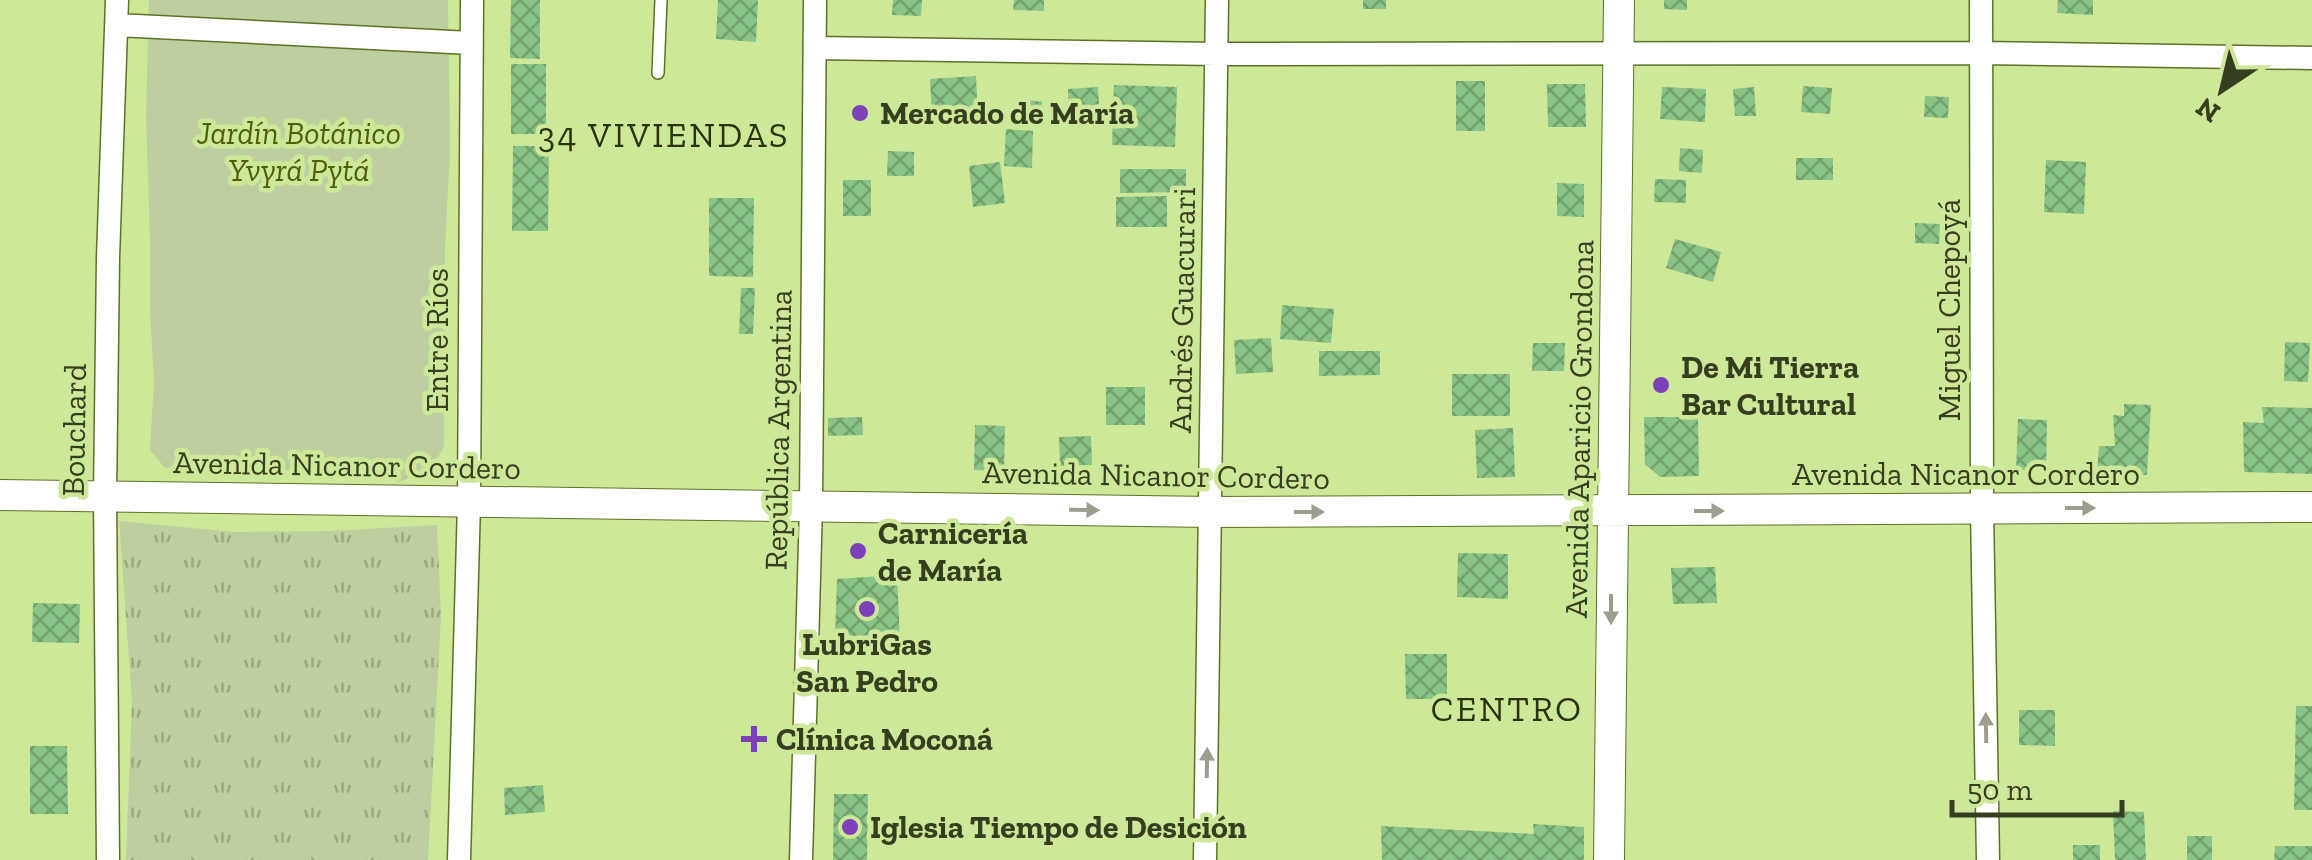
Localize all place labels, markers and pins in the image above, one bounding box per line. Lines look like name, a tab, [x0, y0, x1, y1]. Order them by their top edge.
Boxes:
place label: Mercado de María	[880, 94, 1134, 132]
marker: Mercado de María	[849, 102, 871, 124]
place label: De Mi Tierra Bar Cultural	[1681, 348, 1859, 423]
marker: De Mi Tierra Bar Cultural	[1650, 374, 1672, 396]
place label: Carnicería de María	[878, 514, 1028, 589]
marker: Carnicería de María	[847, 540, 869, 562]
marker: LubriGas San Pedro	[856, 598, 878, 620]
place label: LubriGas San Pedro	[796, 625, 938, 700]
place label: Clínica Moconá	[776, 720, 993, 758]
marker: Clínica Moconá	[741, 726, 767, 752]
place label: Iglesia Tiempo de Desición	[870, 808, 1247, 846]
marker: Iglesia Tiempo de Desición	[839, 816, 861, 838]

